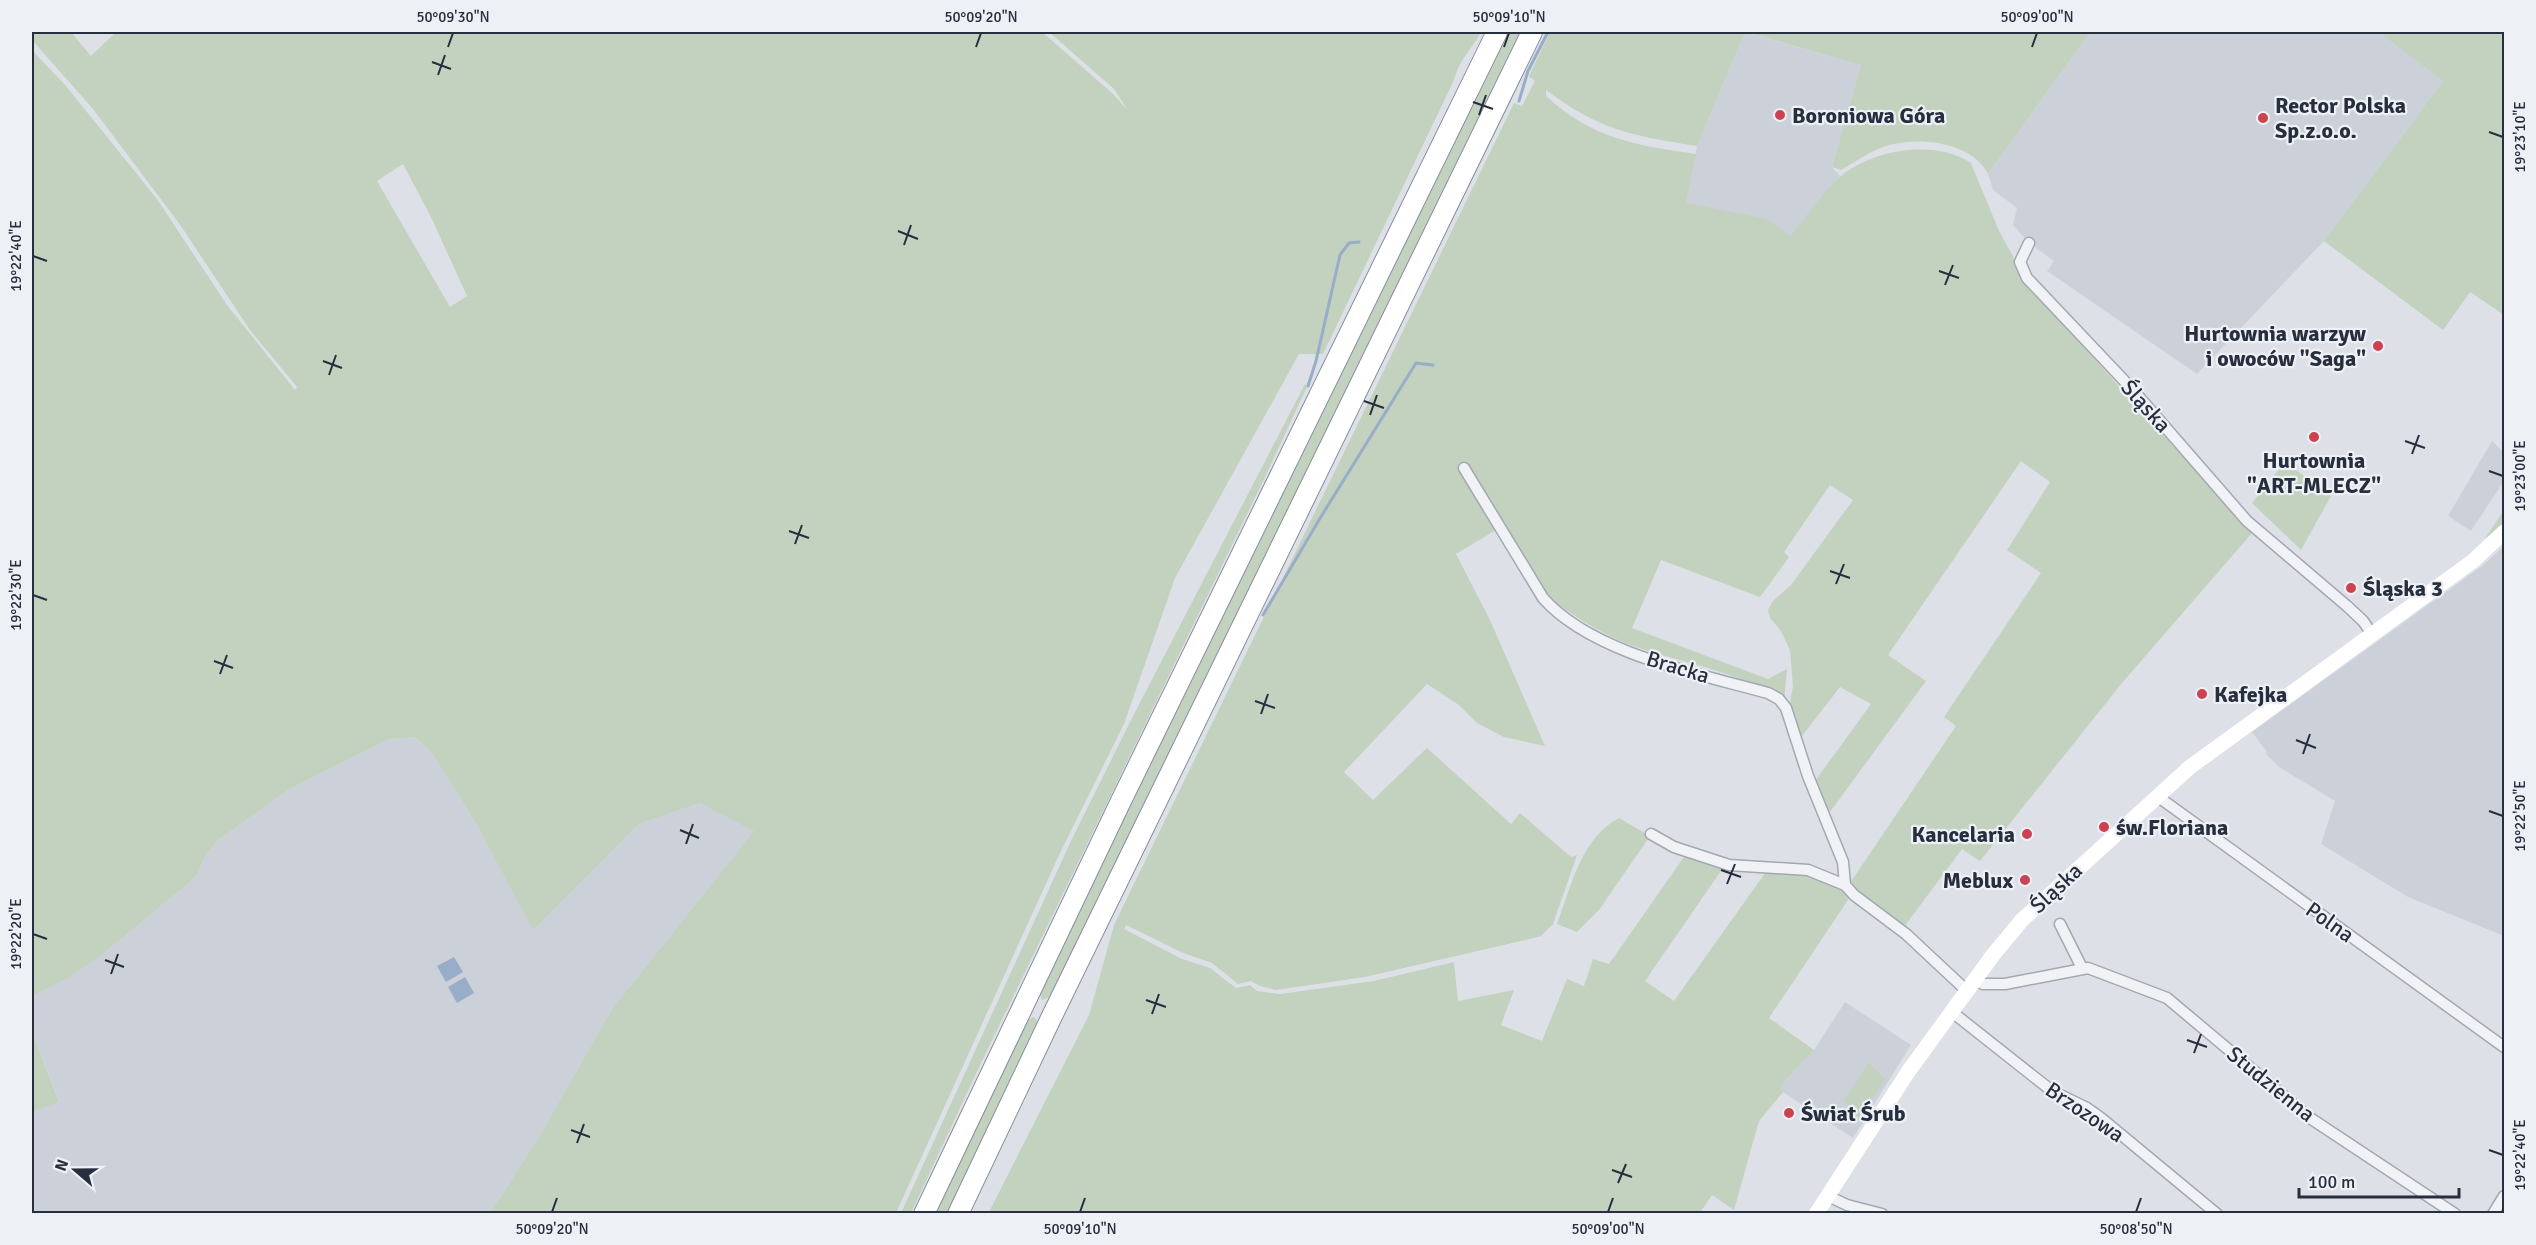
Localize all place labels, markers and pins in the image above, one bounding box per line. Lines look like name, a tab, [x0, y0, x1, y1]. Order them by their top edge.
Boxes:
place label: Rector Polska Sp.z.o.o.	[2275, 92, 2406, 144]
place label: Boroniowa Góra	[1792, 102, 1945, 129]
marker: Boroniowa Góra	[1773, 108, 1787, 122]
marker: Rector Polska Sp.z.o.o.	[2256, 111, 2270, 125]
place label: Hurtownia warzyw i owoców "Saga"	[2184, 320, 2366, 372]
marker: Hurtownia warzyw i owoców "Saga"	[2371, 339, 2385, 353]
marker: Hurtownia "ART-MLECZ"	[2307, 430, 2321, 444]
place label: Hurtownia "ART-MLECZ"	[2247, 447, 2381, 499]
place label: Śląska 3	[2363, 575, 2443, 602]
marker: Śląska 3	[2344, 581, 2358, 595]
place label: Kafejka	[2214, 681, 2287, 708]
marker: Kafejka	[2195, 687, 2209, 701]
place label: św.Floriana	[2116, 814, 2228, 841]
marker: św.Floriana	[2097, 820, 2111, 834]
place label: Kancelaria	[1912, 821, 2015, 848]
marker: Kancelaria	[2020, 827, 2034, 841]
place label: Meblux	[1943, 867, 2013, 894]
marker: Meblux	[2018, 873, 2032, 887]
place label: Świat Śrub	[1801, 1100, 1906, 1127]
marker: Świat Śrub	[1782, 1106, 1796, 1120]

